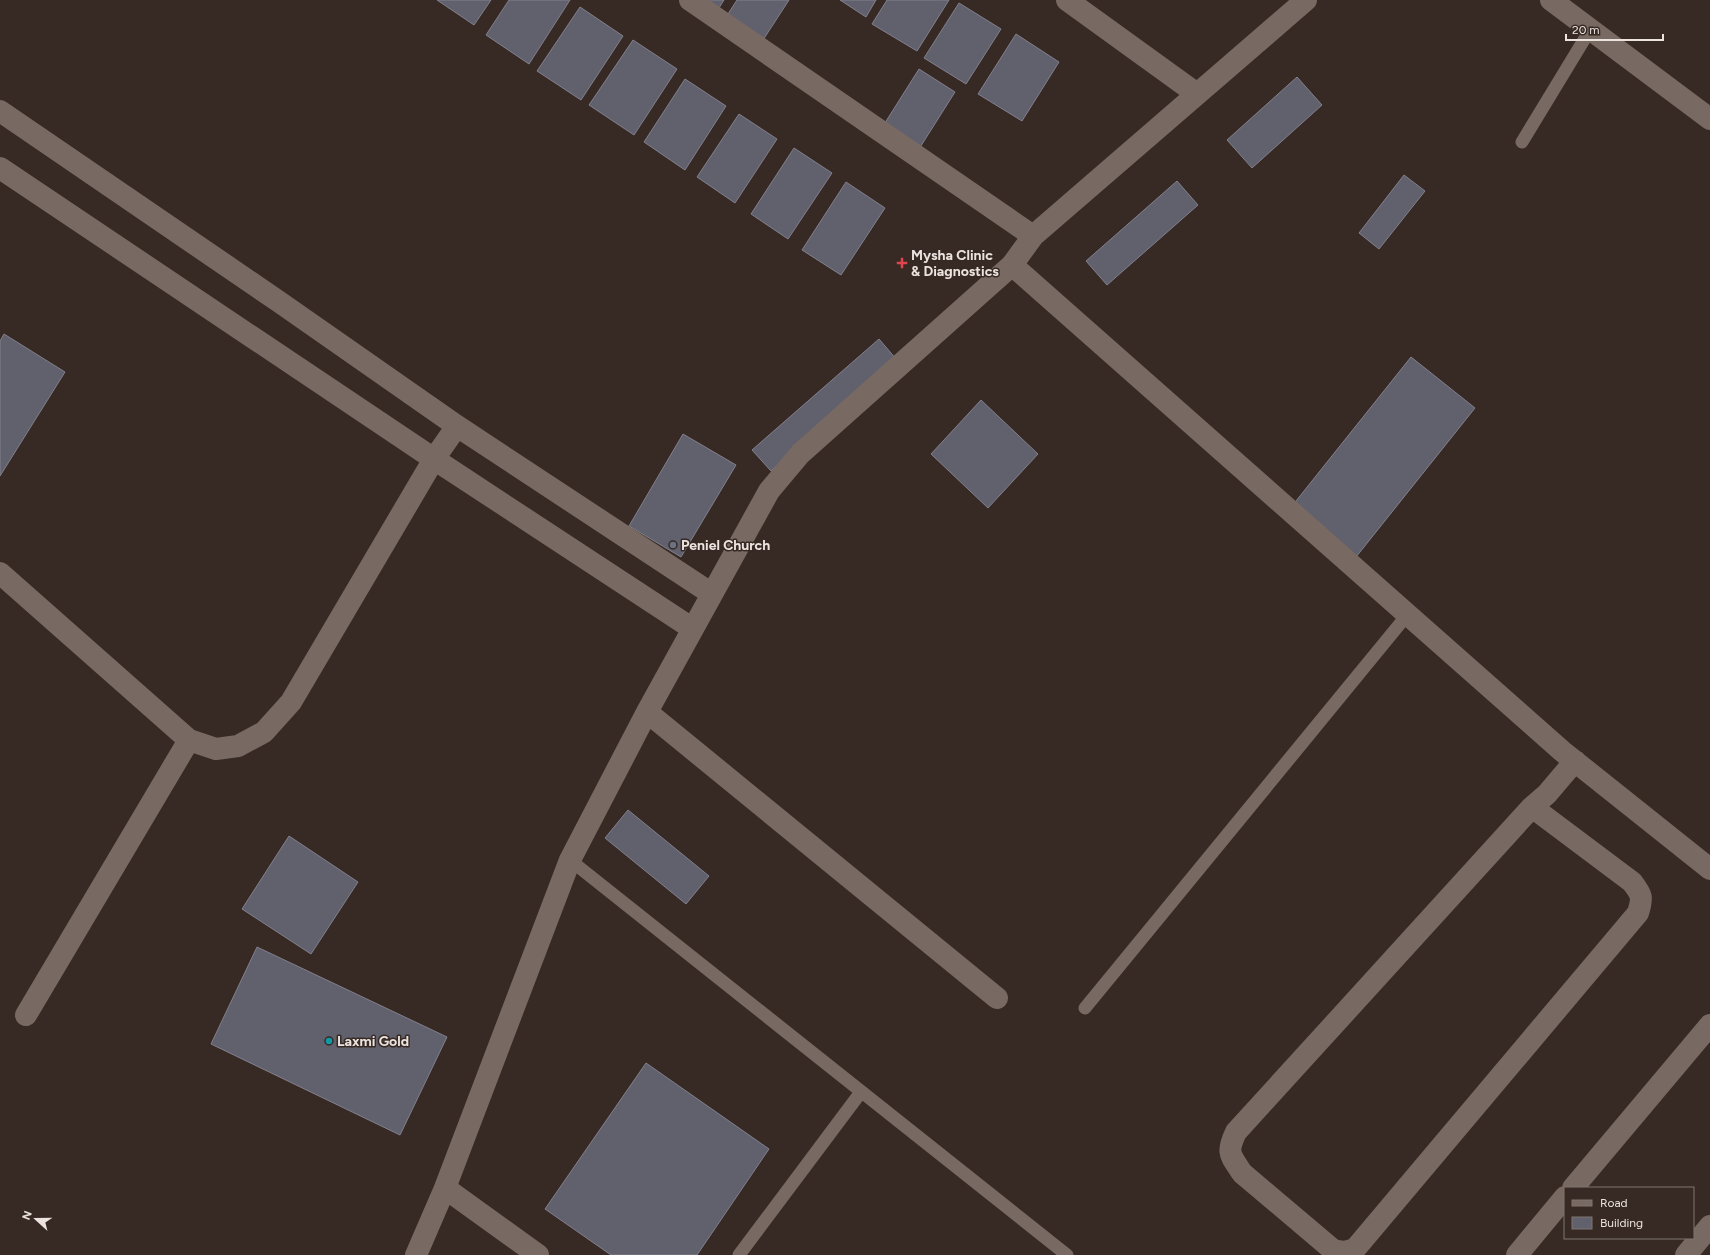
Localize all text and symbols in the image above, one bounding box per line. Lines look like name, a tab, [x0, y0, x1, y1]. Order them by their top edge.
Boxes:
scale bar	[1566, 16, 1663, 42]
text: 20 m	[1572, 23, 1600, 37]
place label: Mysha Clinic & Diagnostics	[911, 247, 999, 280]
marker: Mysha Clinic & Diagnostics	[896, 257, 908, 269]
place label: Peniel Church	[681, 537, 770, 554]
marker: Peniel Church	[668, 540, 678, 550]
place label: Laxmi Gold	[337, 1033, 409, 1050]
marker: Laxmi Gold	[324, 1036, 334, 1046]
legend	[1564, 1187, 1694, 1239]
text: Road	[1600, 1196, 1628, 1210]
north arrow	[16, 1199, 56, 1239]
text: N	[20, 1209, 35, 1222]
text: Building	[1600, 1216, 1643, 1230]

